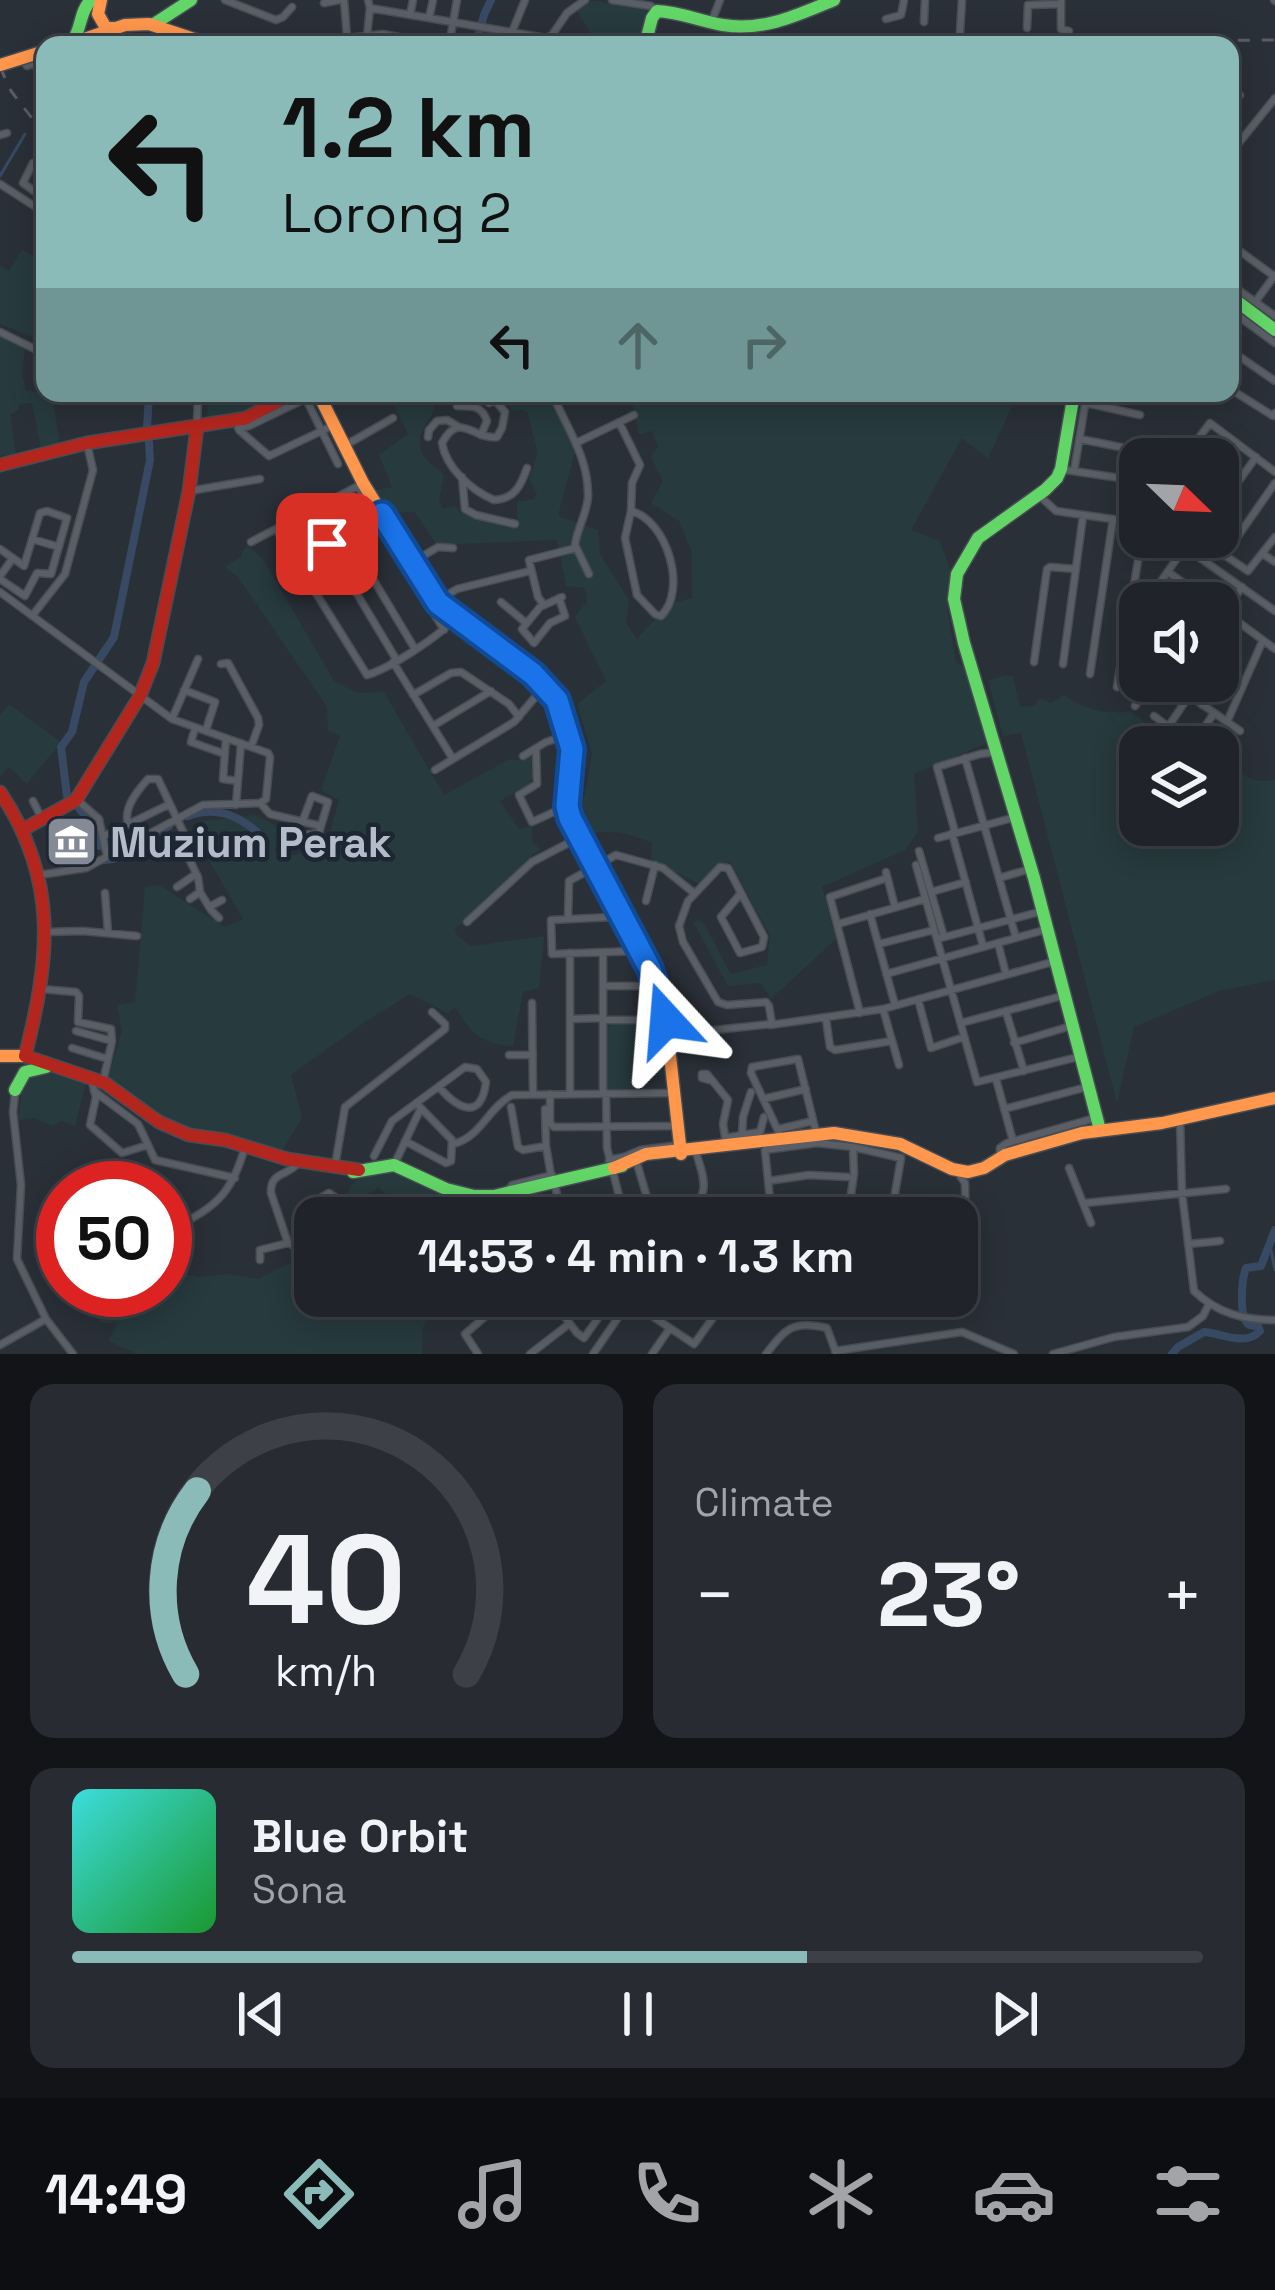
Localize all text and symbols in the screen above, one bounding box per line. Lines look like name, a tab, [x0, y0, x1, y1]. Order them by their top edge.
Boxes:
text: 1.2 km	[282, 74, 535, 182]
icon: left	[84, 84, 240, 240]
text: Lorong 2	[282, 179, 512, 248]
icon: left	[479, 312, 545, 378]
icon: ahead	[605, 312, 671, 378]
icon: right	[731, 312, 797, 378]
north arrow	[1119, 438, 1239, 558]
map controls	[1119, 438, 1239, 846]
pin	[276, 493, 378, 595]
icon: arrive	[294, 511, 360, 577]
button: sound	[1119, 582, 1239, 702]
button: layers	[1119, 726, 1239, 846]
museum icon: Muzium Perak	[43, 814, 99, 870]
place label: Muzium Perak	[110, 816, 392, 869]
position arrow	[603, 957, 729, 1083]
speed limit sign: 50	[36, 1161, 192, 1317]
text: 14:53 · 4 min · 1.3 km	[418, 1228, 854, 1285]
text: Climate	[695, 1478, 834, 1527]
text: 40	[246, 1500, 406, 1659]
text: 23°	[877, 1537, 1021, 1652]
text: −	[695, 1553, 735, 1637]
text: +	[1162, 1553, 1203, 1637]
text: km/h	[275, 1644, 377, 1699]
text: Blue Orbit	[252, 1808, 468, 1865]
text: Sona	[252, 1865, 346, 1914]
icon: previous	[228, 1981, 294, 2047]
icon: pause	[605, 1981, 671, 2047]
icon: next	[982, 1981, 1048, 2047]
icon: directions	[277, 2152, 361, 2236]
icon: music	[451, 2152, 535, 2236]
icon: phone	[625, 2152, 709, 2236]
icon: climate	[799, 2152, 883, 2236]
icon: car	[972, 2152, 1056, 2236]
icon: filters	[1146, 2152, 1230, 2236]
text: 14:49	[45, 2160, 187, 2229]

